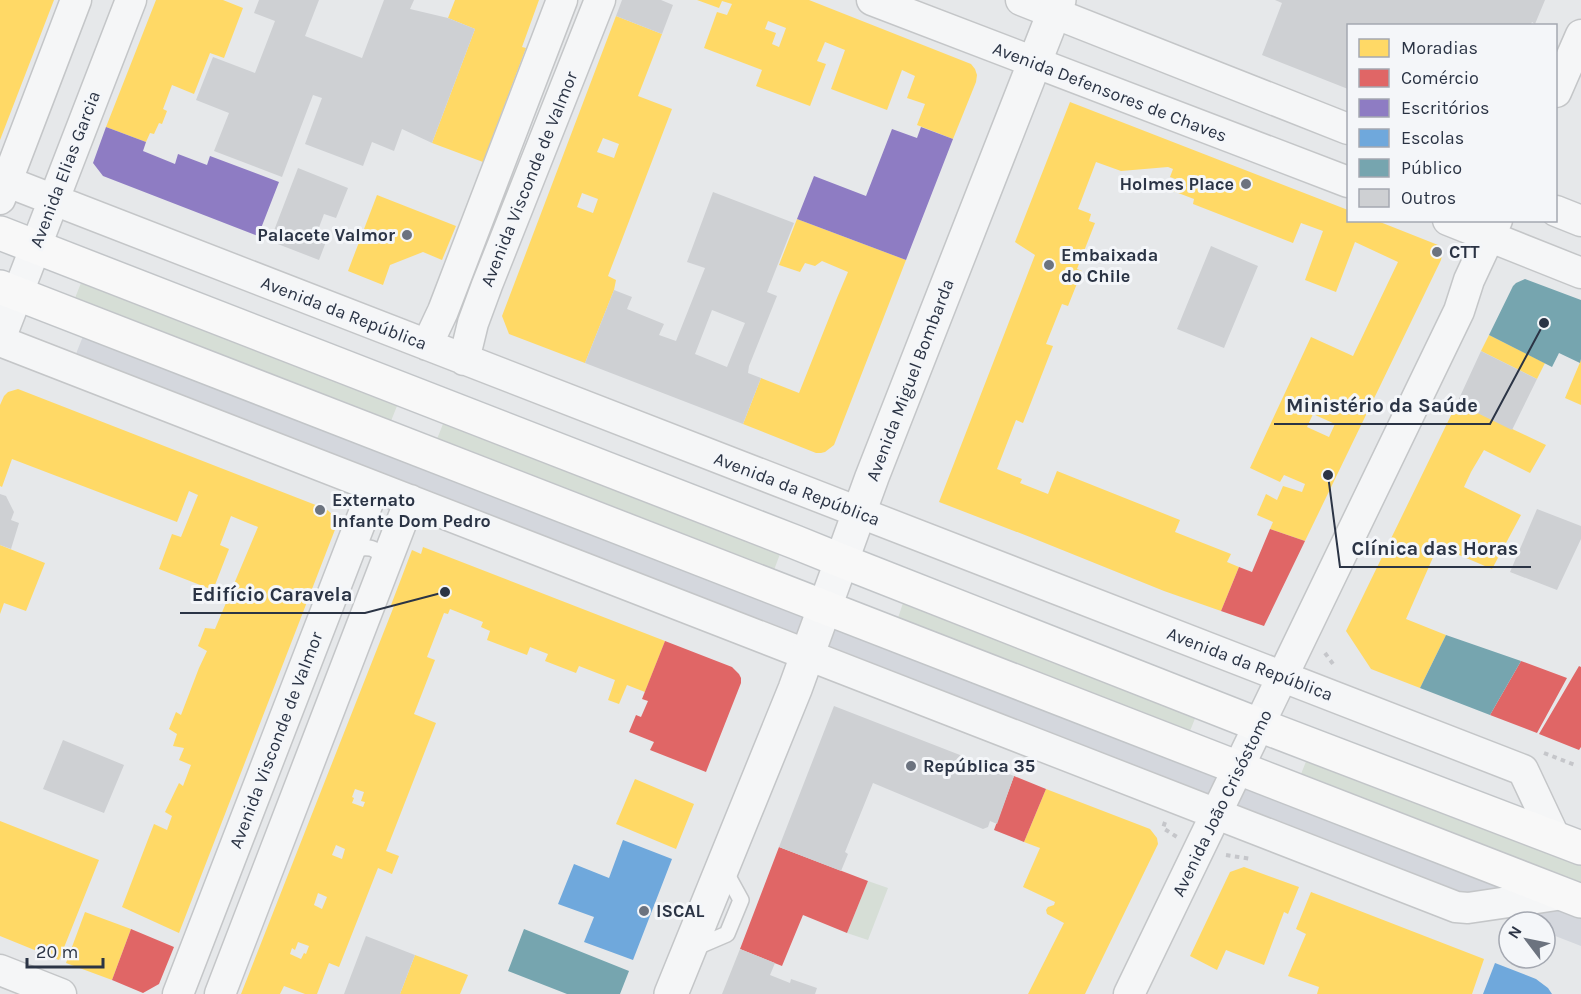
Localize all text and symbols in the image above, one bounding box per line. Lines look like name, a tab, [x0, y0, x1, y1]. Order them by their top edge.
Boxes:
legend	[1347, 24, 1557, 222]
street label: Avenida Defensores de Chaves	[990, 37, 1230, 147]
text: Moradias	[1401, 37, 1478, 59]
text: Comércio	[1401, 67, 1479, 89]
street label: Avenida Visconde de Valmor	[476, 68, 583, 290]
street label: Avenida Elias Garcia	[25, 88, 105, 250]
text: Escritórios	[1401, 97, 1490, 119]
text: Escolas	[1401, 127, 1464, 149]
text: Público	[1401, 157, 1462, 179]
place label: Holmes Place	[1119, 173, 1234, 195]
marker: Holmes Place	[1239, 177, 1253, 191]
text: Outros	[1401, 187, 1456, 209]
place label: Palacete Valmor	[257, 224, 395, 246]
marker: Palacete Valmor	[400, 228, 414, 242]
place label: CTT	[1449, 241, 1480, 263]
place label: Embaixada do Chile	[1061, 244, 1158, 287]
marker: CTT	[1430, 245, 1444, 259]
marker: Embaixada do Chile	[1042, 258, 1056, 272]
street label: Avenida da República	[258, 271, 430, 355]
street label: Avenida Miguel Bombarda	[861, 276, 959, 484]
callout: Ministério da Saúde	[1274, 386, 1490, 424]
text: Ministério da Saúde	[1286, 394, 1478, 417]
street label: Avenida da República	[711, 447, 883, 531]
place label: Externato Infante Dom Pedro	[332, 489, 491, 532]
marker: Externato Infante Dom Pedro	[313, 503, 327, 517]
callout: Clínica das Horas	[1340, 529, 1531, 567]
text: Clínica das Horas	[1352, 537, 1518, 560]
callout: Edifício Caravela	[180, 575, 365, 613]
text: Edifício Caravela	[192, 583, 352, 606]
street label: Avenida da República	[1164, 622, 1336, 706]
street label: Avenida Visconde de Valmor	[224, 628, 328, 851]
street label: Avenida João Crisóstomo	[1167, 706, 1277, 900]
place label: República 35	[923, 755, 1035, 777]
marker: República 35	[904, 759, 918, 773]
place label: ISCAL	[656, 900, 705, 922]
marker: ISCAL	[637, 904, 651, 918]
north arrow	[1497, 910, 1557, 970]
text: N	[1504, 922, 1526, 942]
scale bar	[27, 931, 104, 969]
text: 20 m	[36, 941, 78, 963]

